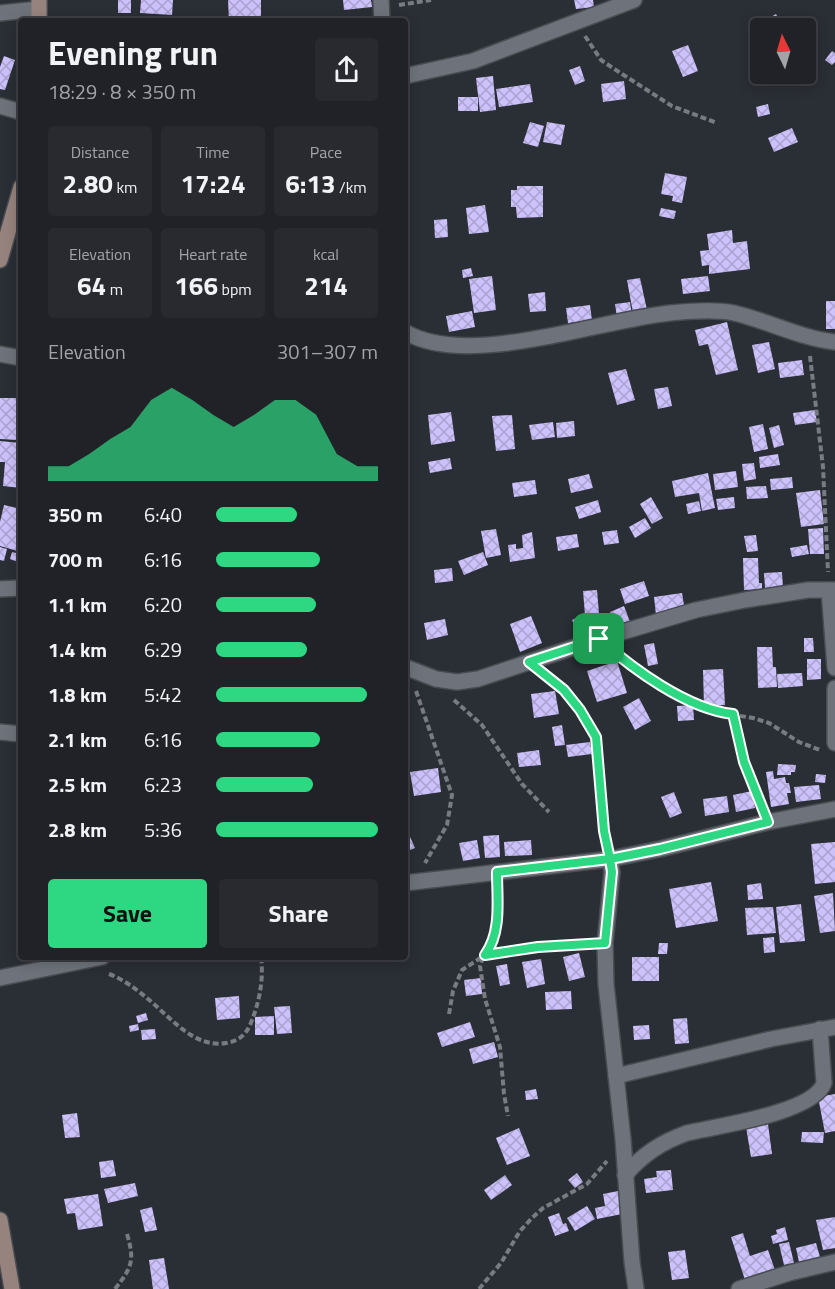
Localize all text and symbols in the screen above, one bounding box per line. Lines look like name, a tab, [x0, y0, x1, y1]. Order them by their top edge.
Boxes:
north arrow	[750, 18, 816, 84]
map controls	[750, 18, 816, 84]
text: Evening run	[48, 28, 218, 78]
button: share	[315, 38, 378, 101]
text: 18:29 · 8 × 350 m	[48, 76, 196, 107]
text: Distance	[71, 140, 129, 164]
text: Time	[196, 140, 230, 164]
text: Pace	[310, 140, 342, 164]
text: 2.80	[63, 164, 113, 203]
text: 17:24	[181, 164, 245, 203]
text: 6:13	[285, 164, 336, 203]
text: km	[113, 175, 137, 199]
text: /km	[336, 175, 367, 199]
text: Elevation	[69, 242, 131, 266]
text: Heart rate	[179, 242, 247, 266]
text: kcal	[313, 242, 339, 266]
text: 64	[77, 266, 106, 305]
text: 166	[174, 266, 218, 305]
text: 214	[304, 266, 348, 305]
text: m	[106, 277, 123, 301]
text: bpm	[218, 277, 252, 301]
text: Elevation	[48, 336, 126, 367]
text: 301–307 m	[277, 336, 378, 367]
text: 350 m	[48, 499, 103, 530]
text: 6:40	[144, 499, 182, 530]
text: 700 m	[48, 544, 103, 575]
text: 6:16	[144, 544, 182, 575]
text: 1.1 km	[48, 589, 107, 620]
text: 6:20	[144, 589, 182, 620]
pin	[573, 613, 624, 664]
icon: arrive	[582, 622, 615, 655]
text: 1.4 km	[48, 634, 107, 665]
text: 6:29	[144, 634, 182, 665]
text: 1.8 km	[48, 679, 107, 710]
text: 5:42	[144, 679, 182, 710]
text: 2.1 km	[48, 724, 107, 755]
text: 6:16	[144, 724, 182, 755]
text: 2.5 km	[48, 769, 107, 800]
text: 6:23	[144, 769, 182, 800]
text: 2.8 km	[48, 814, 107, 845]
text: 5:36	[144, 814, 182, 845]
button: Save	[48, 879, 207, 948]
button: Share	[219, 879, 378, 948]

